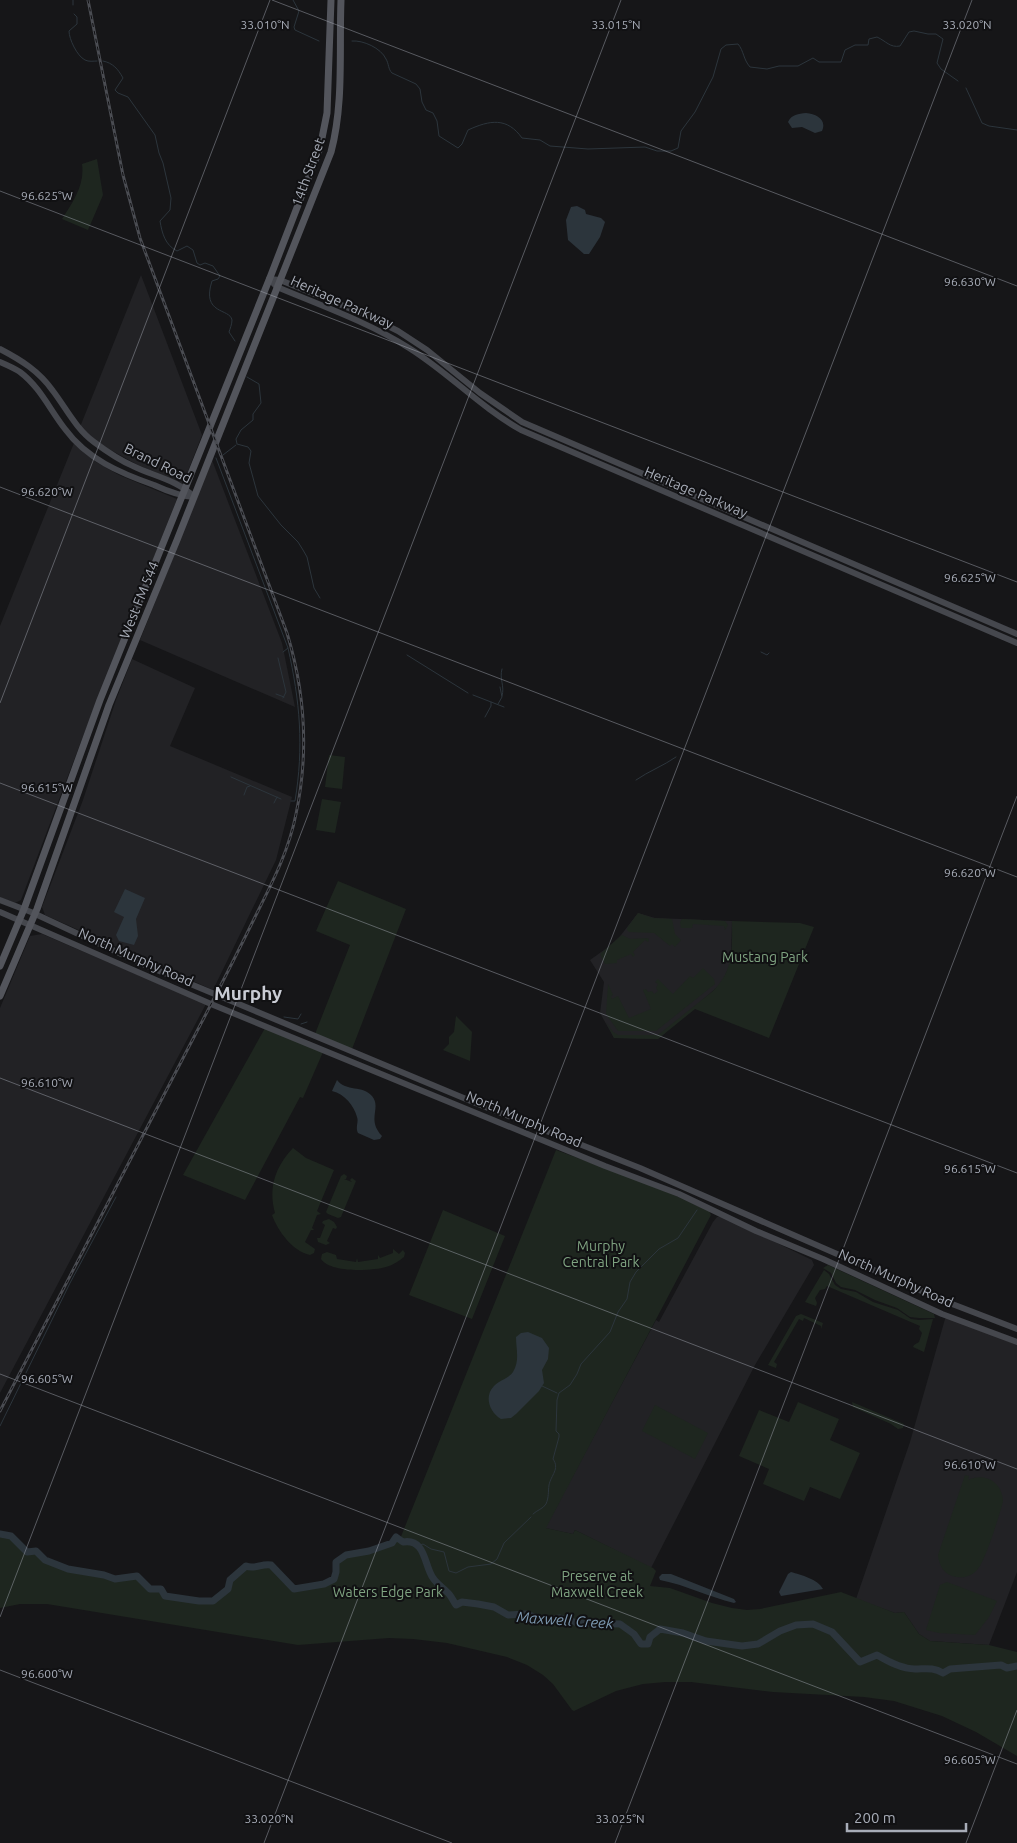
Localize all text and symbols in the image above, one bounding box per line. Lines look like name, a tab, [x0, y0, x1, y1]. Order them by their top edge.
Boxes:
text: 33.010°N	[240, 18, 290, 31]
text: 33.015°N	[591, 18, 641, 31]
text: 33.020°N	[942, 18, 992, 31]
street label: 14th Street	[288, 135, 328, 208]
text: 96.625°W	[21, 189, 73, 202]
street label: Heritage Parkway	[288, 272, 396, 332]
text: 96.630°W	[944, 275, 996, 288]
street label: Brand Road	[122, 440, 194, 486]
street label: Heritage Parkway	[642, 463, 750, 521]
text: 96.620°W	[21, 485, 73, 498]
street label: West FM 544	[116, 559, 162, 641]
text: 96.625°W	[944, 571, 996, 584]
text: 96.615°W	[21, 781, 73, 794]
text: 96.620°W	[944, 866, 996, 879]
street label: North Murphy Road	[76, 924, 196, 990]
park label: Mustang Park	[722, 949, 808, 965]
district label: Murphy	[214, 982, 282, 1004]
text: 96.610°W	[21, 1076, 73, 1089]
street label: North Murphy Road	[464, 1087, 584, 1151]
text: 96.615°W	[944, 1162, 996, 1175]
park label: Murphy Central Park	[563, 1238, 639, 1270]
street label: North Murphy Road	[836, 1245, 956, 1311]
text: 96.605°W	[21, 1372, 73, 1385]
text: 96.610°W	[944, 1458, 996, 1471]
park label: Preserve at Maxwell Creek	[551, 1568, 643, 1600]
park label: Waters Edge Park	[333, 1584, 443, 1600]
water label: Maxwell Creek	[516, 1608, 614, 1632]
text: 96.600°W	[21, 1667, 73, 1680]
text: 96.605°W	[944, 1753, 996, 1766]
scale bar	[847, 1800, 966, 1832]
text: 200 m	[854, 1809, 896, 1826]
text: 33.020°N	[244, 1812, 294, 1825]
text: 33.025°N	[595, 1812, 645, 1825]

